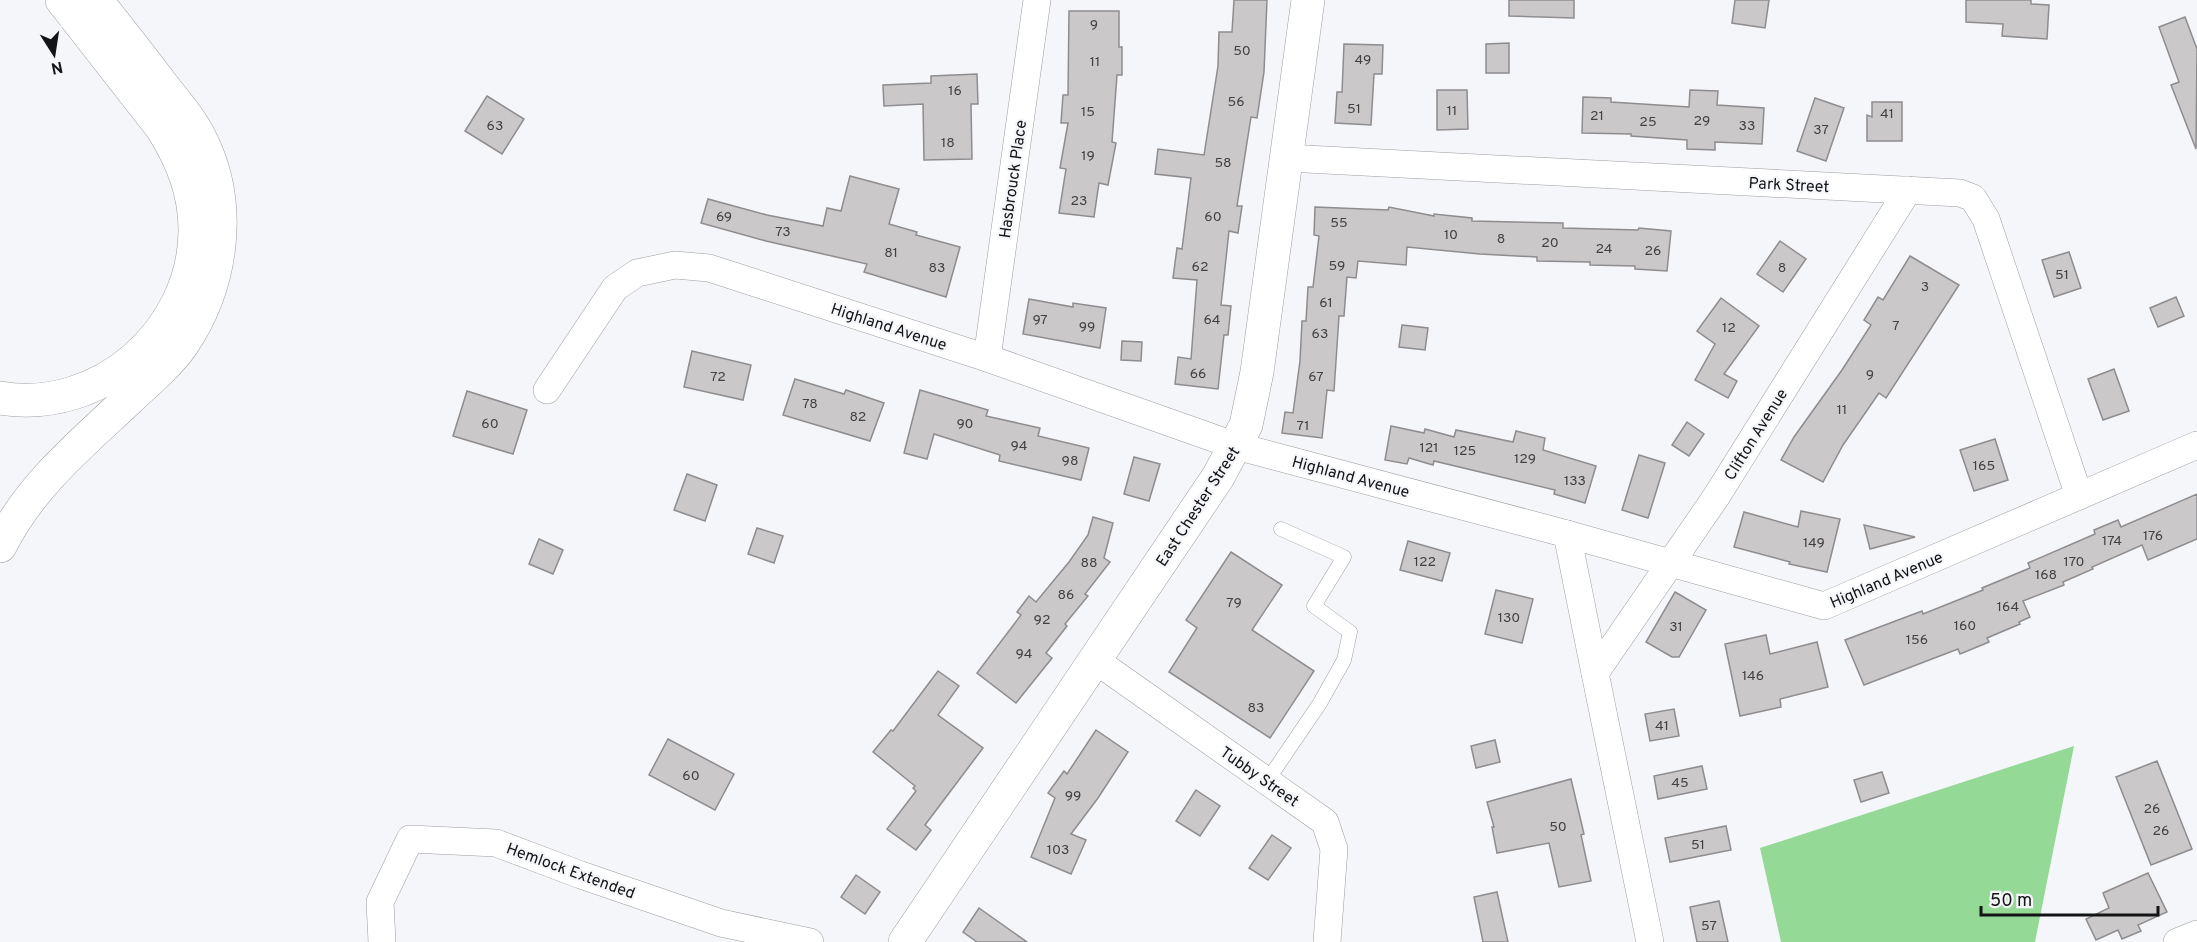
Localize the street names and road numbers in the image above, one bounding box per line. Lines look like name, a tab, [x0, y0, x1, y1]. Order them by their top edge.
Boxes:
street label: Hasbrouck Place	[996, 119, 1032, 240]
street label: Park Street	[1748, 174, 1830, 198]
street label: Highland Avenue	[828, 300, 949, 356]
street label: Clifton Avenue	[1721, 385, 1793, 485]
street label: East Chester Street	[1152, 443, 1245, 571]
street label: Highland Avenue	[1289, 453, 1411, 503]
street label: Highland Avenue	[1827, 548, 1946, 614]
street label: Tubby Street	[1215, 743, 1302, 812]
street label: Hemlock Extended	[503, 839, 637, 904]

